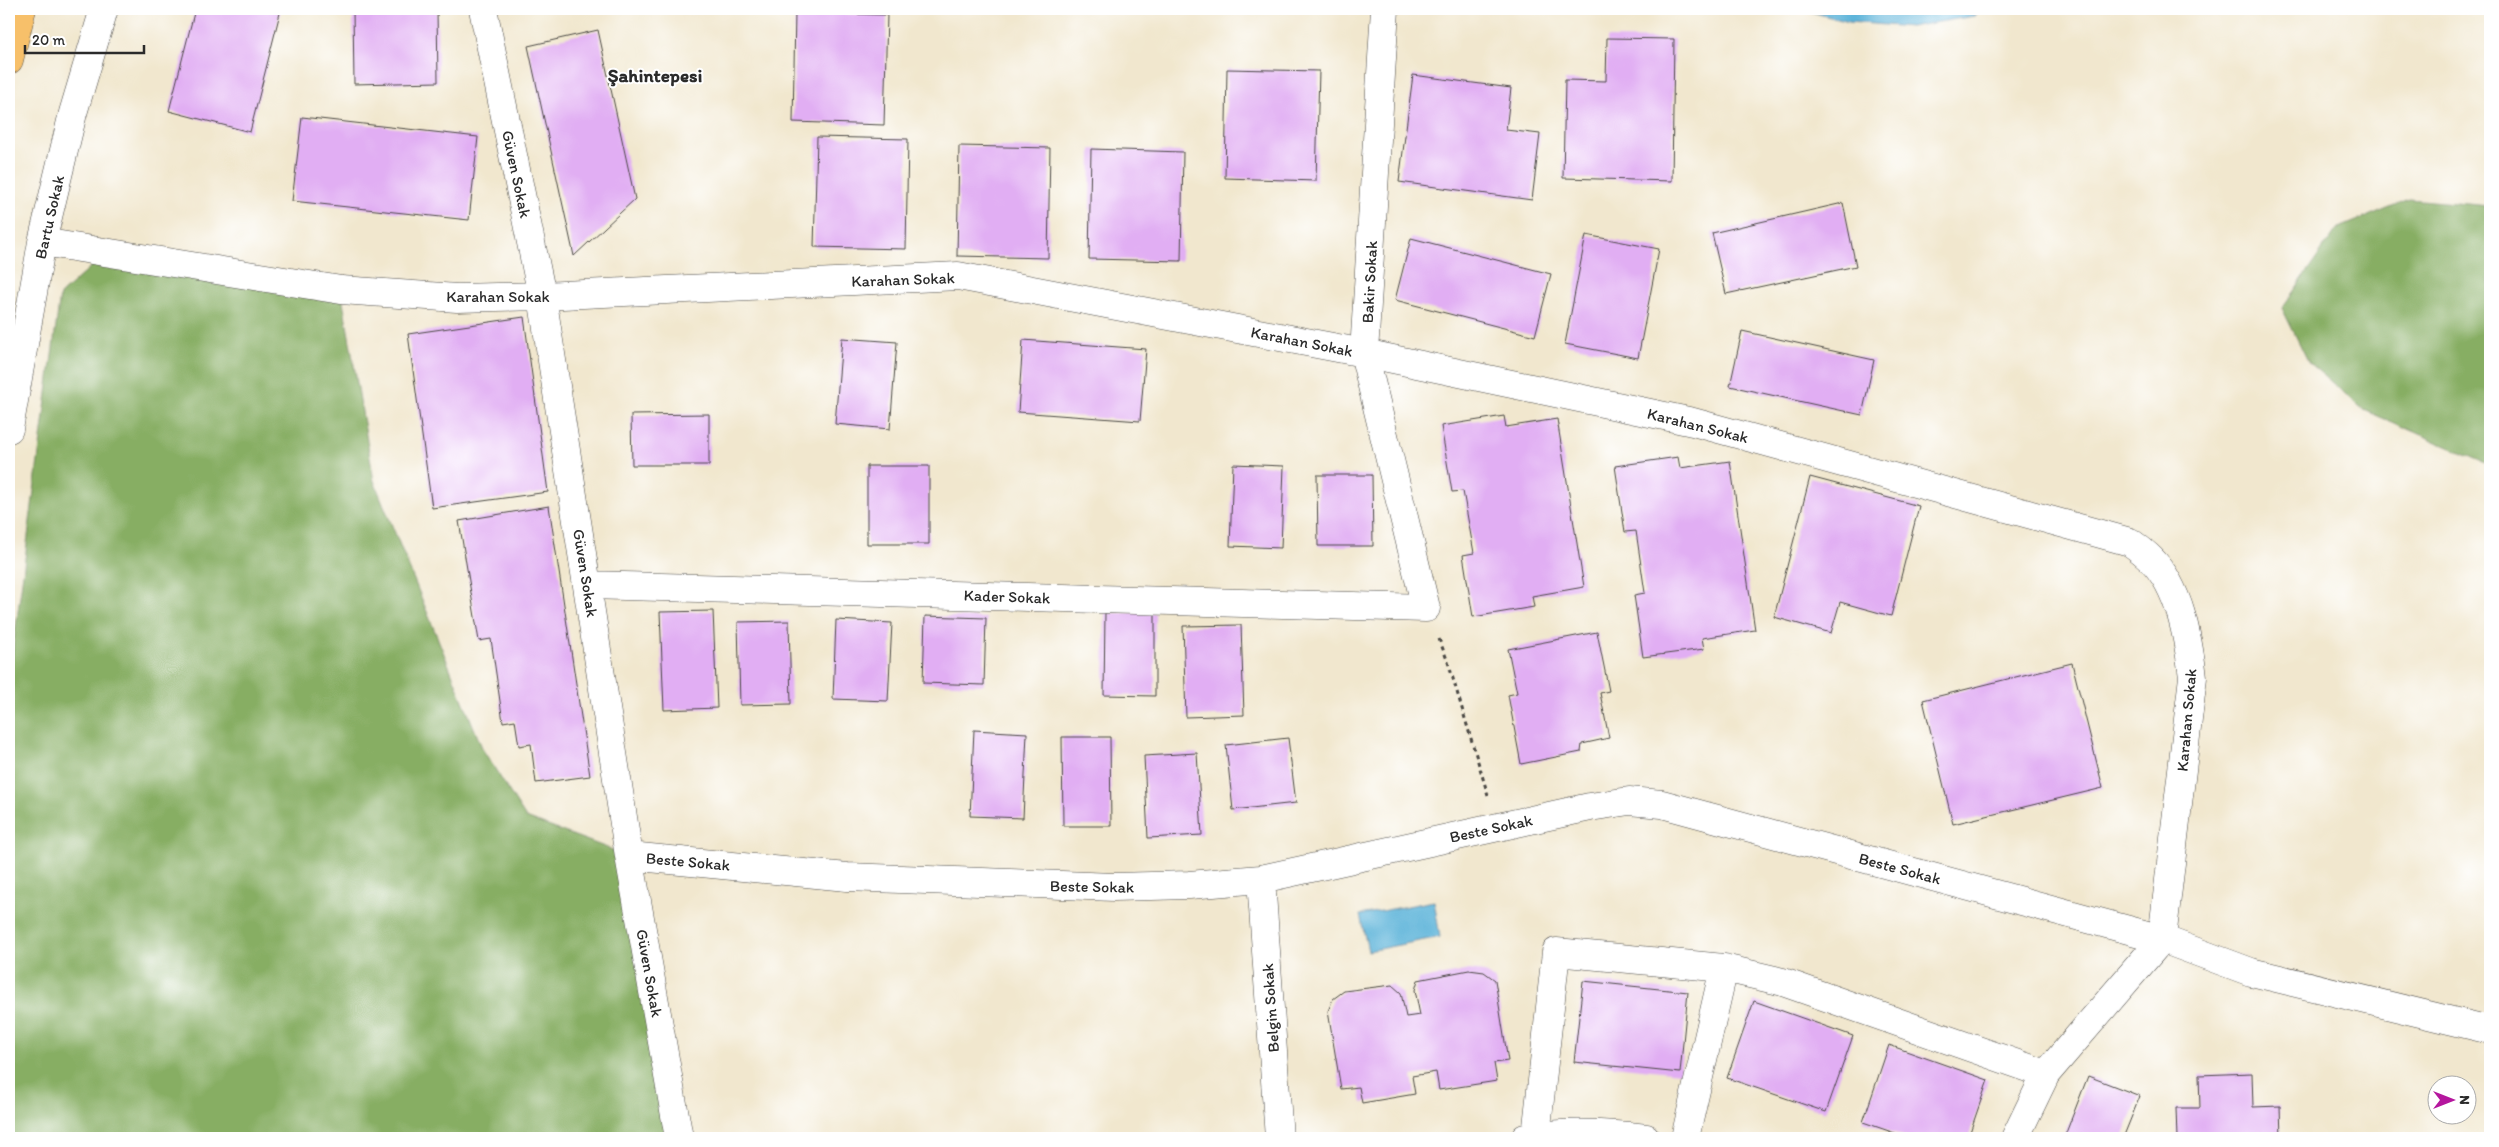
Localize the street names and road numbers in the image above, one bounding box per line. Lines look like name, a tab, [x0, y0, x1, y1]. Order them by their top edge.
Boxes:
street label: Güven Sokak	[498, 129, 535, 220]
street label: Bartu Sokak	[31, 173, 69, 261]
street label: Bakir Sokak	[1358, 240, 1381, 324]
street label: Karahan Sokak	[851, 268, 955, 291]
street label: Karahan Sokak	[446, 287, 550, 306]
street label: Karahan Sokak	[1249, 322, 1354, 361]
street label: Karahan Sokak	[1645, 404, 1750, 447]
street label: Güven Sokak	[569, 528, 602, 619]
street label: Kader Sokak	[963, 585, 1051, 608]
street label: Karahan Sokak	[2173, 668, 2200, 772]
street label: Beste Sokak	[1448, 810, 1535, 847]
street label: Beste Sokak	[645, 848, 731, 875]
street label: Beste Sokak	[1857, 848, 1944, 889]
street label: Beste Sokak	[1050, 876, 1135, 897]
street label: Güven Sokak	[632, 928, 667, 1019]
street label: Belgin Sokak	[1258, 963, 1283, 1053]

